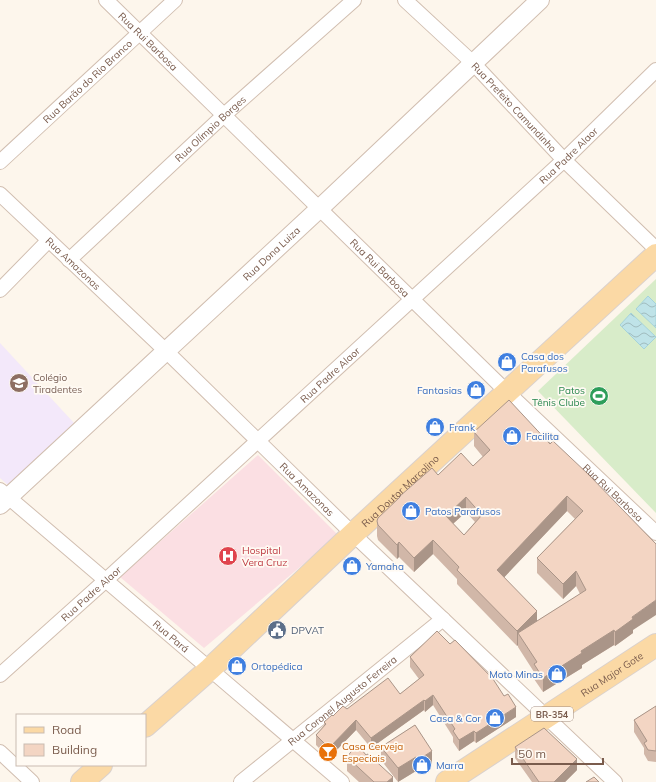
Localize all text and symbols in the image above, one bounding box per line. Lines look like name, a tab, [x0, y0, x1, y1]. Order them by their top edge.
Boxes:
street label: Rua Rui Barbosa	[116, 9, 181, 73]
street label: Rua Barão do Rio Branco	[40, 36, 135, 126]
street label: Rua Prefeito Camundinho	[469, 59, 560, 155]
street label: Rua Olímpio Borges	[172, 92, 248, 164]
street label: Rua Padre Alaor	[536, 124, 601, 186]
street label: Rua Dona Luiza	[240, 224, 303, 283]
street label: Rua Amazonas	[43, 234, 104, 293]
street label: Rua Rui Barbosa	[347, 236, 412, 300]
street label: Rua Padre Alaor	[297, 344, 363, 405]
place label: Casa dos Parafusos	[521, 350, 568, 375]
shop icon: Casa dos Parafusos	[496, 351, 518, 373]
place label: Colégio Tiradentes	[33, 371, 82, 396]
school or university icon: Colégio Tiradentes	[8, 372, 30, 394]
shop icon: Fantasias	[465, 379, 487, 401]
place label: Fantasias	[417, 384, 462, 397]
place label: Patos Tênis Clube	[532, 384, 585, 409]
sports icon: Patos Tênis Clube	[588, 385, 610, 407]
shop icon: Frank	[424, 416, 446, 438]
place label: Frank	[449, 421, 476, 434]
shop icon: Facilita	[501, 425, 523, 447]
place label: Facilita	[526, 430, 559, 443]
street label: Rua Doutor Marcolino	[358, 452, 442, 530]
street label: Rua Amazonas	[277, 460, 337, 519]
street label: Rua Rui Barbosa	[580, 461, 646, 524]
shop icon: Patos Parafusos	[400, 500, 422, 522]
place label: Patos Parafusos	[425, 505, 501, 518]
place label: Hospital Vera Cruz	[242, 544, 287, 569]
hospital icon: Hospital Vera Cruz	[217, 545, 239, 567]
shop icon: Yamaha	[341, 555, 363, 577]
place label: Yamaha	[365, 560, 404, 573]
street label: Rua Padre Alaor	[58, 563, 124, 624]
street label: Rua Pará	[150, 617, 192, 655]
public building icon: DPVAT	[266, 619, 288, 641]
place label: DPVAT	[291, 624, 324, 637]
street label: Rua Major Gote	[578, 649, 646, 699]
street label: Rua Coronel Augusto Ferreira	[285, 652, 399, 748]
shop icon: Ortopédica	[226, 655, 248, 677]
place label: Ortopédica	[251, 660, 303, 673]
shop icon: Moto Minas	[546, 663, 568, 685]
place label: Moto Minas	[489, 668, 543, 681]
shop icon: Casa & Cor	[484, 707, 506, 729]
road number: BR-354	[531, 707, 573, 721]
place label: Casa & Cor	[430, 712, 481, 725]
legend	[16, 714, 146, 766]
text: Road	[52, 722, 81, 737]
place label: Casa Cerveja Especiais	[342, 740, 403, 765]
scale bar	[512, 740, 603, 766]
bar icon: Casa Cerveja Especiais	[317, 741, 339, 763]
text: Building	[52, 742, 97, 757]
text: 50 m	[518, 746, 546, 761]
shop icon: Marra	[411, 754, 433, 776]
place label: Marra	[436, 759, 464, 772]

